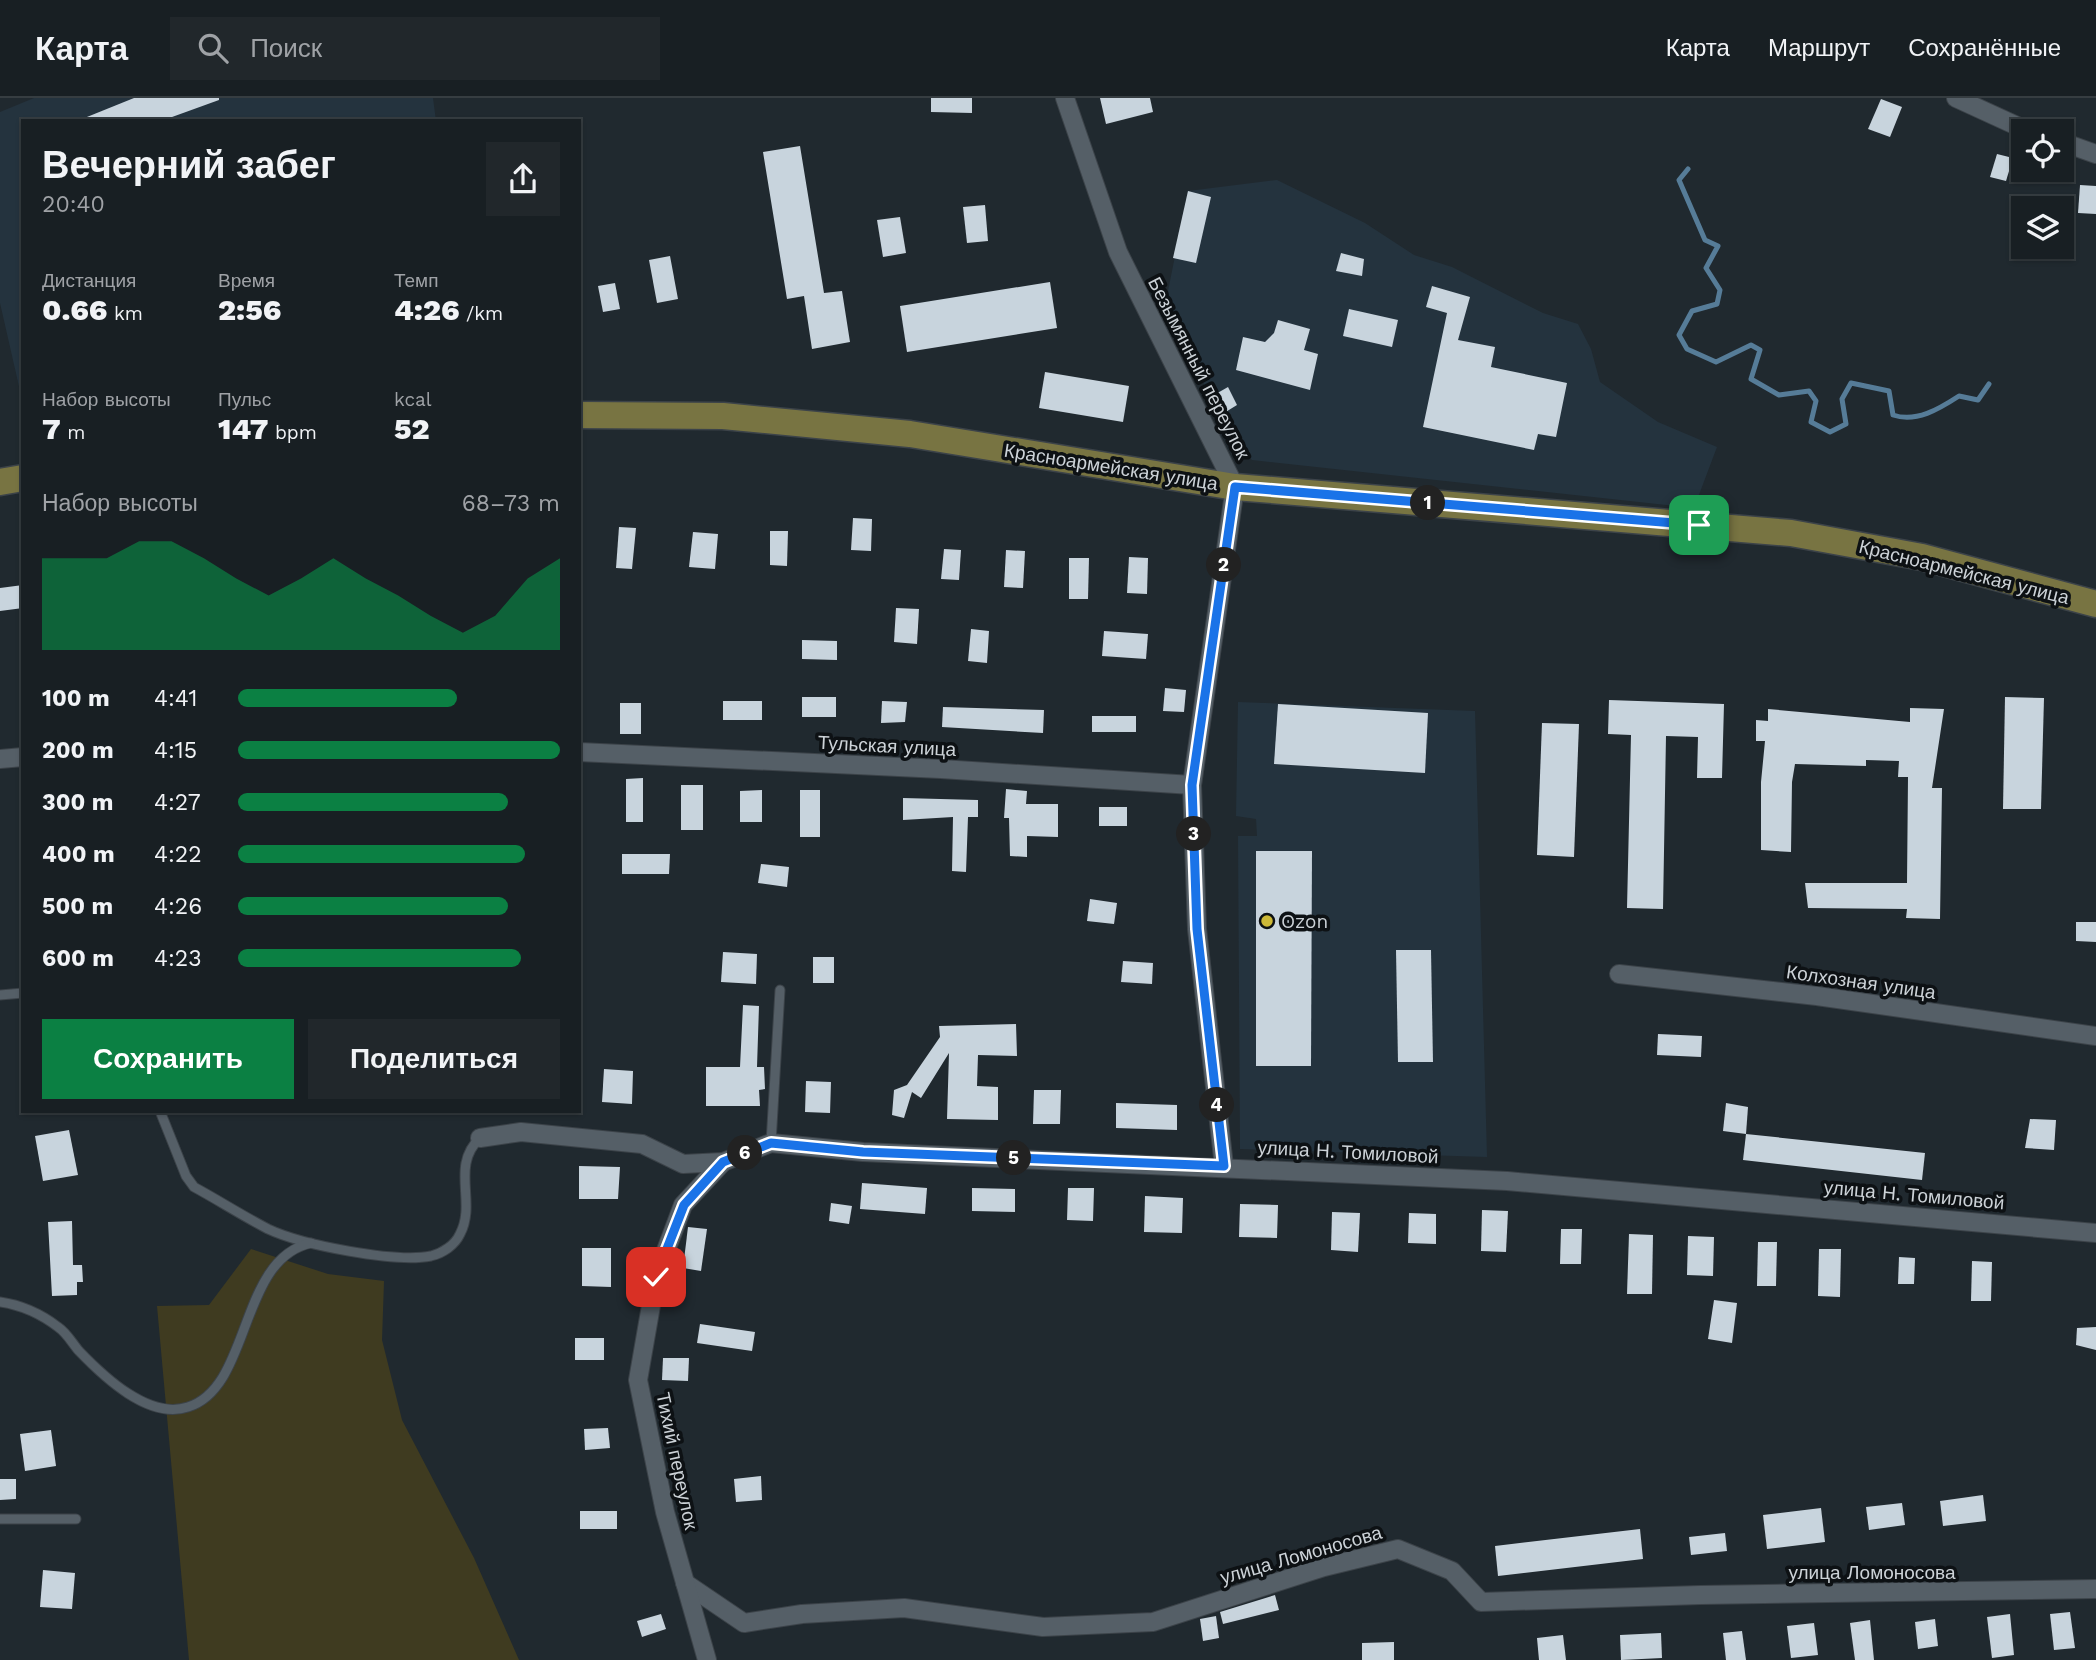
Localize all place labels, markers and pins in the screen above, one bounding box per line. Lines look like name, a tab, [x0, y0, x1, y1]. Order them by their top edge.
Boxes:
pin: 1	[1410, 486, 1446, 520]
pin	[1669, 495, 1729, 555]
pin: 2	[1206, 547, 1242, 582]
pin: 3	[1176, 816, 1212, 852]
place label: Ozon	[1281, 910, 1328, 933]
marker: Ozon	[1259, 913, 1275, 929]
pin: 4	[1200, 1088, 1234, 1122]
pin: 6	[728, 1136, 762, 1170]
pin: 5	[996, 1140, 1032, 1176]
pin	[626, 1247, 686, 1307]

